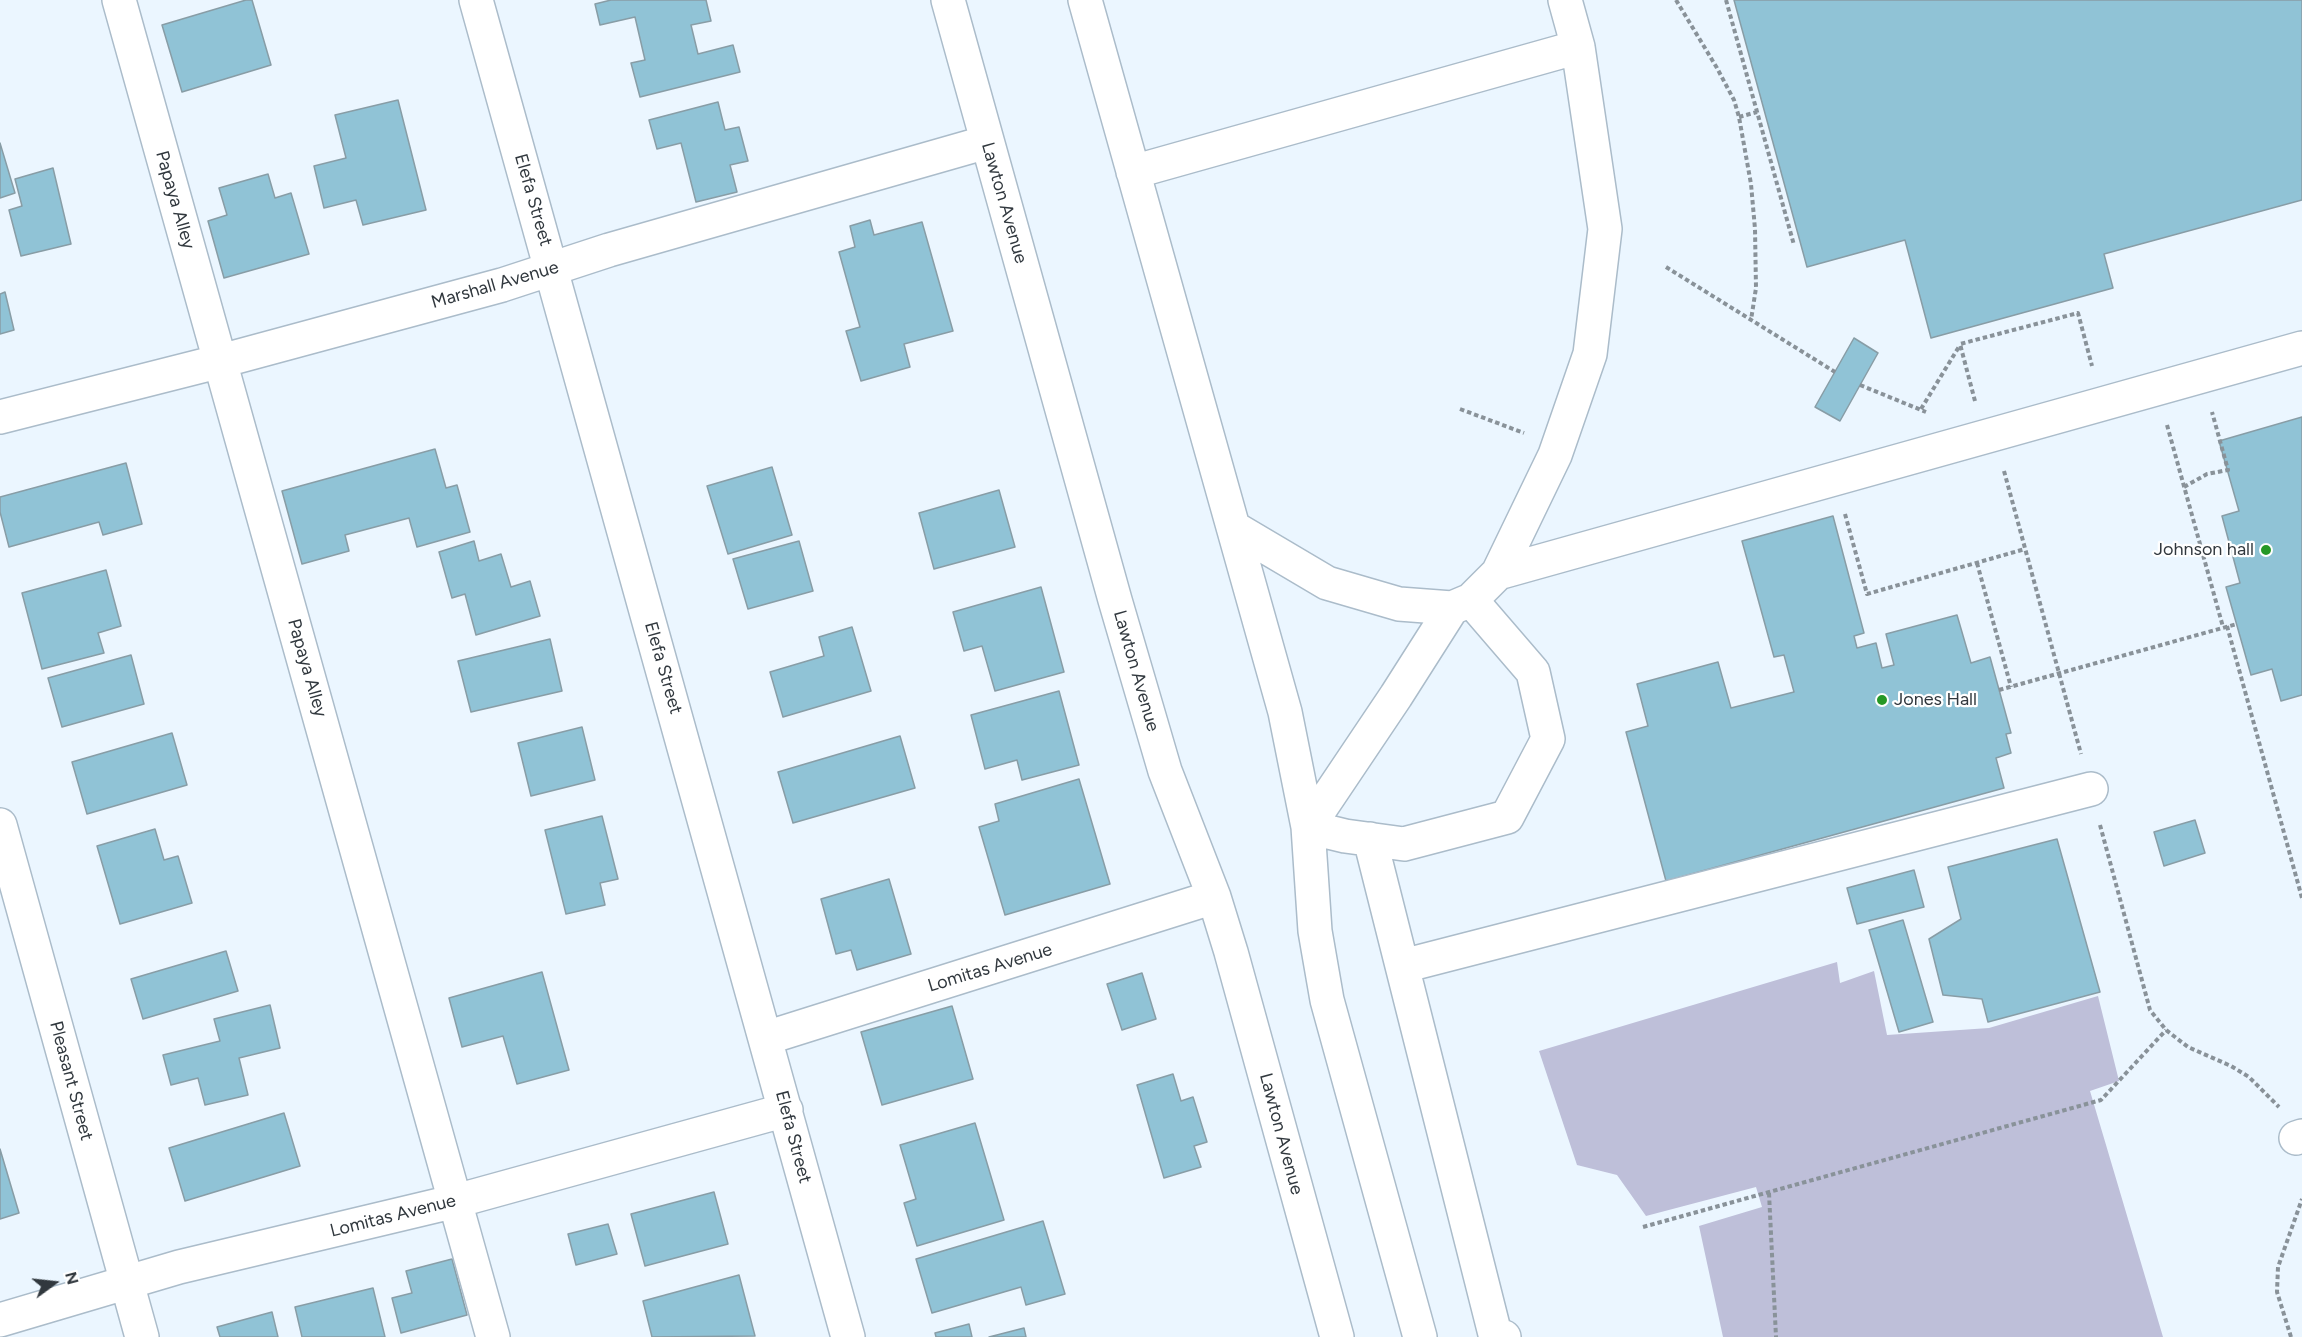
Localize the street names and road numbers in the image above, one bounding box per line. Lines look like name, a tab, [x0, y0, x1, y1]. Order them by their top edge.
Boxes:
street label: Lawton Avenue	[976, 140, 1032, 266]
street label: Papaya Alley	[151, 148, 199, 252]
street label: Elefa Street	[510, 151, 556, 249]
street label: Marshall Avenue	[429, 257, 561, 313]
street label: Lawton Avenue	[1108, 608, 1164, 734]
street label: Papaya Alley	[283, 616, 331, 720]
street label: Elefa Street	[640, 619, 686, 717]
street label: Lomitas Avenue	[925, 939, 1055, 997]
street label: Pleasant Street	[45, 1019, 97, 1143]
street label: Lawton Avenue	[1254, 1071, 1308, 1197]
street label: Elefa Street	[770, 1088, 816, 1186]
street label: Lomitas Avenue	[328, 1190, 458, 1242]

